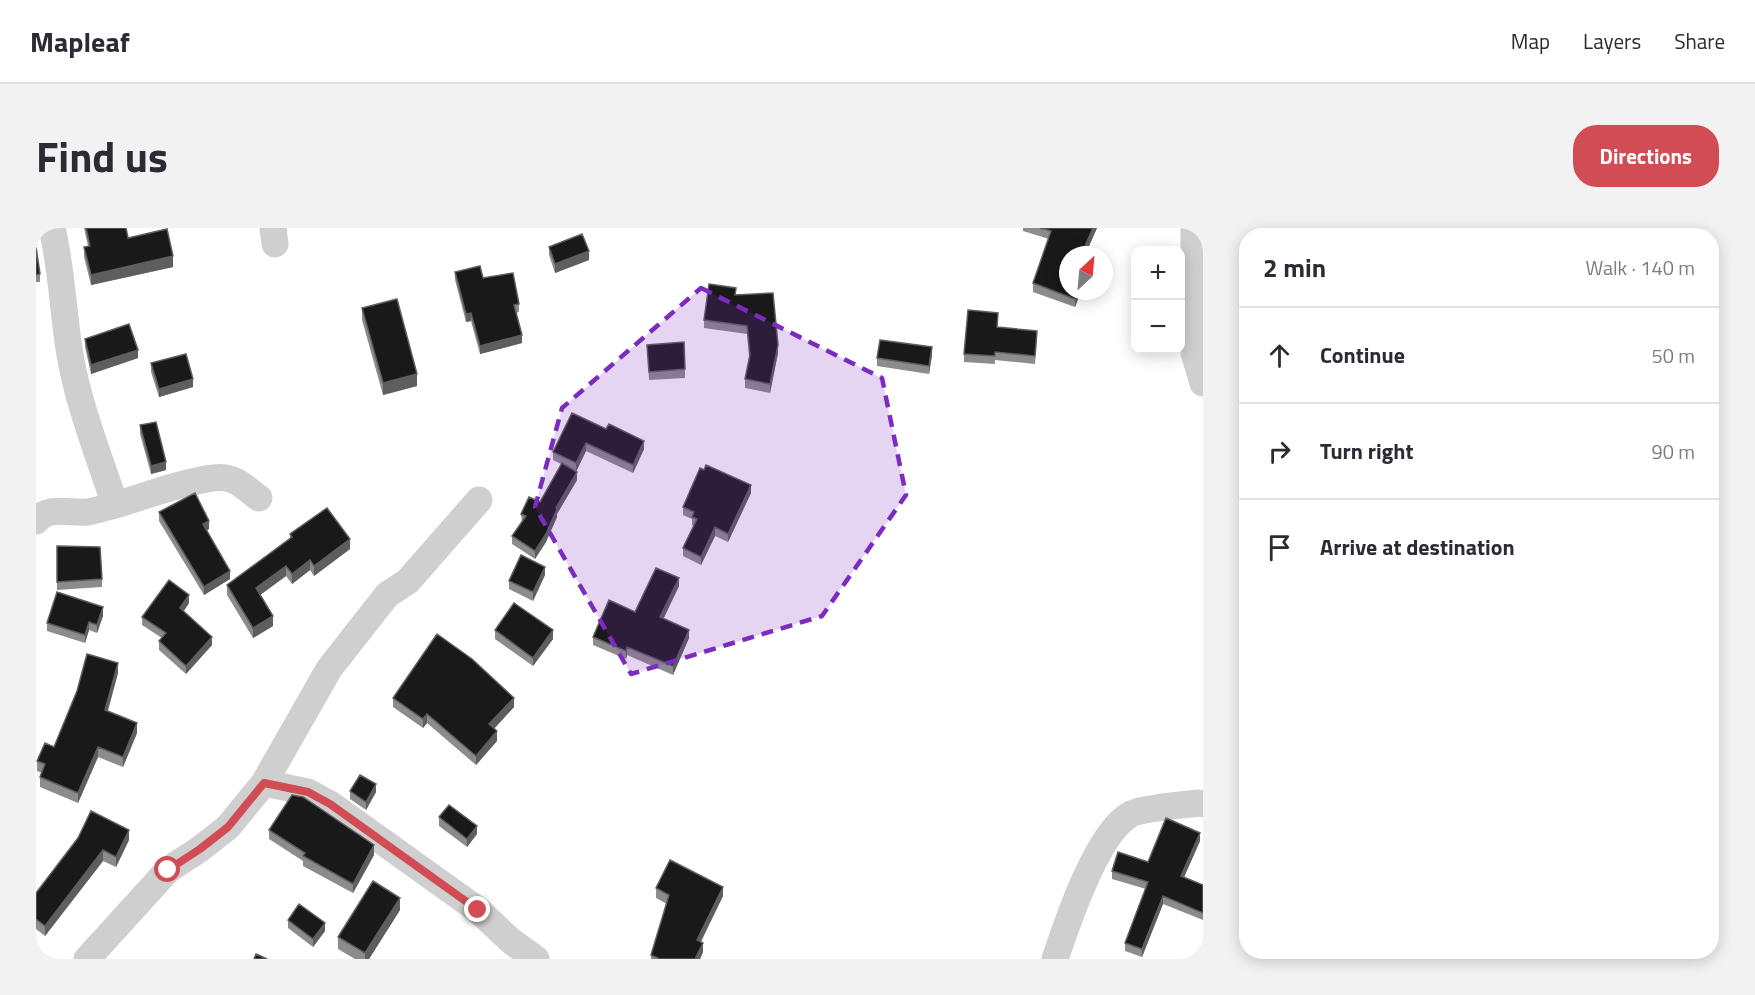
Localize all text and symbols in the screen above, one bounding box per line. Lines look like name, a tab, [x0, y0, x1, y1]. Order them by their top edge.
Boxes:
text: Mapleaf	[30, 20, 130, 63]
text: Map	[1511, 25, 1550, 57]
text: Layers	[1583, 25, 1641, 57]
text: Share	[1674, 25, 1725, 57]
text: Find us	[36, 124, 168, 188]
button: Directions	[1573, 125, 1719, 187]
north arrow	[1059, 246, 1113, 300]
map controls	[1131, 246, 1185, 354]
button: +	[1131, 246, 1185, 300]
text: 2 min	[1263, 248, 1326, 287]
text: Walk · 140 m	[1586, 252, 1695, 283]
button: −	[1131, 300, 1185, 354]
text: Continue	[1320, 338, 1405, 372]
icon: ahead	[1263, 339, 1296, 372]
text: 50 m	[1651, 340, 1695, 371]
text: Turn right	[1320, 434, 1414, 468]
icon: right	[1263, 435, 1296, 468]
text: 90 m	[1651, 436, 1695, 467]
text: Arrive at destination	[1320, 530, 1515, 564]
icon: arrive	[1263, 531, 1296, 564]
route start	[154, 856, 180, 882]
route end	[464, 896, 490, 922]

